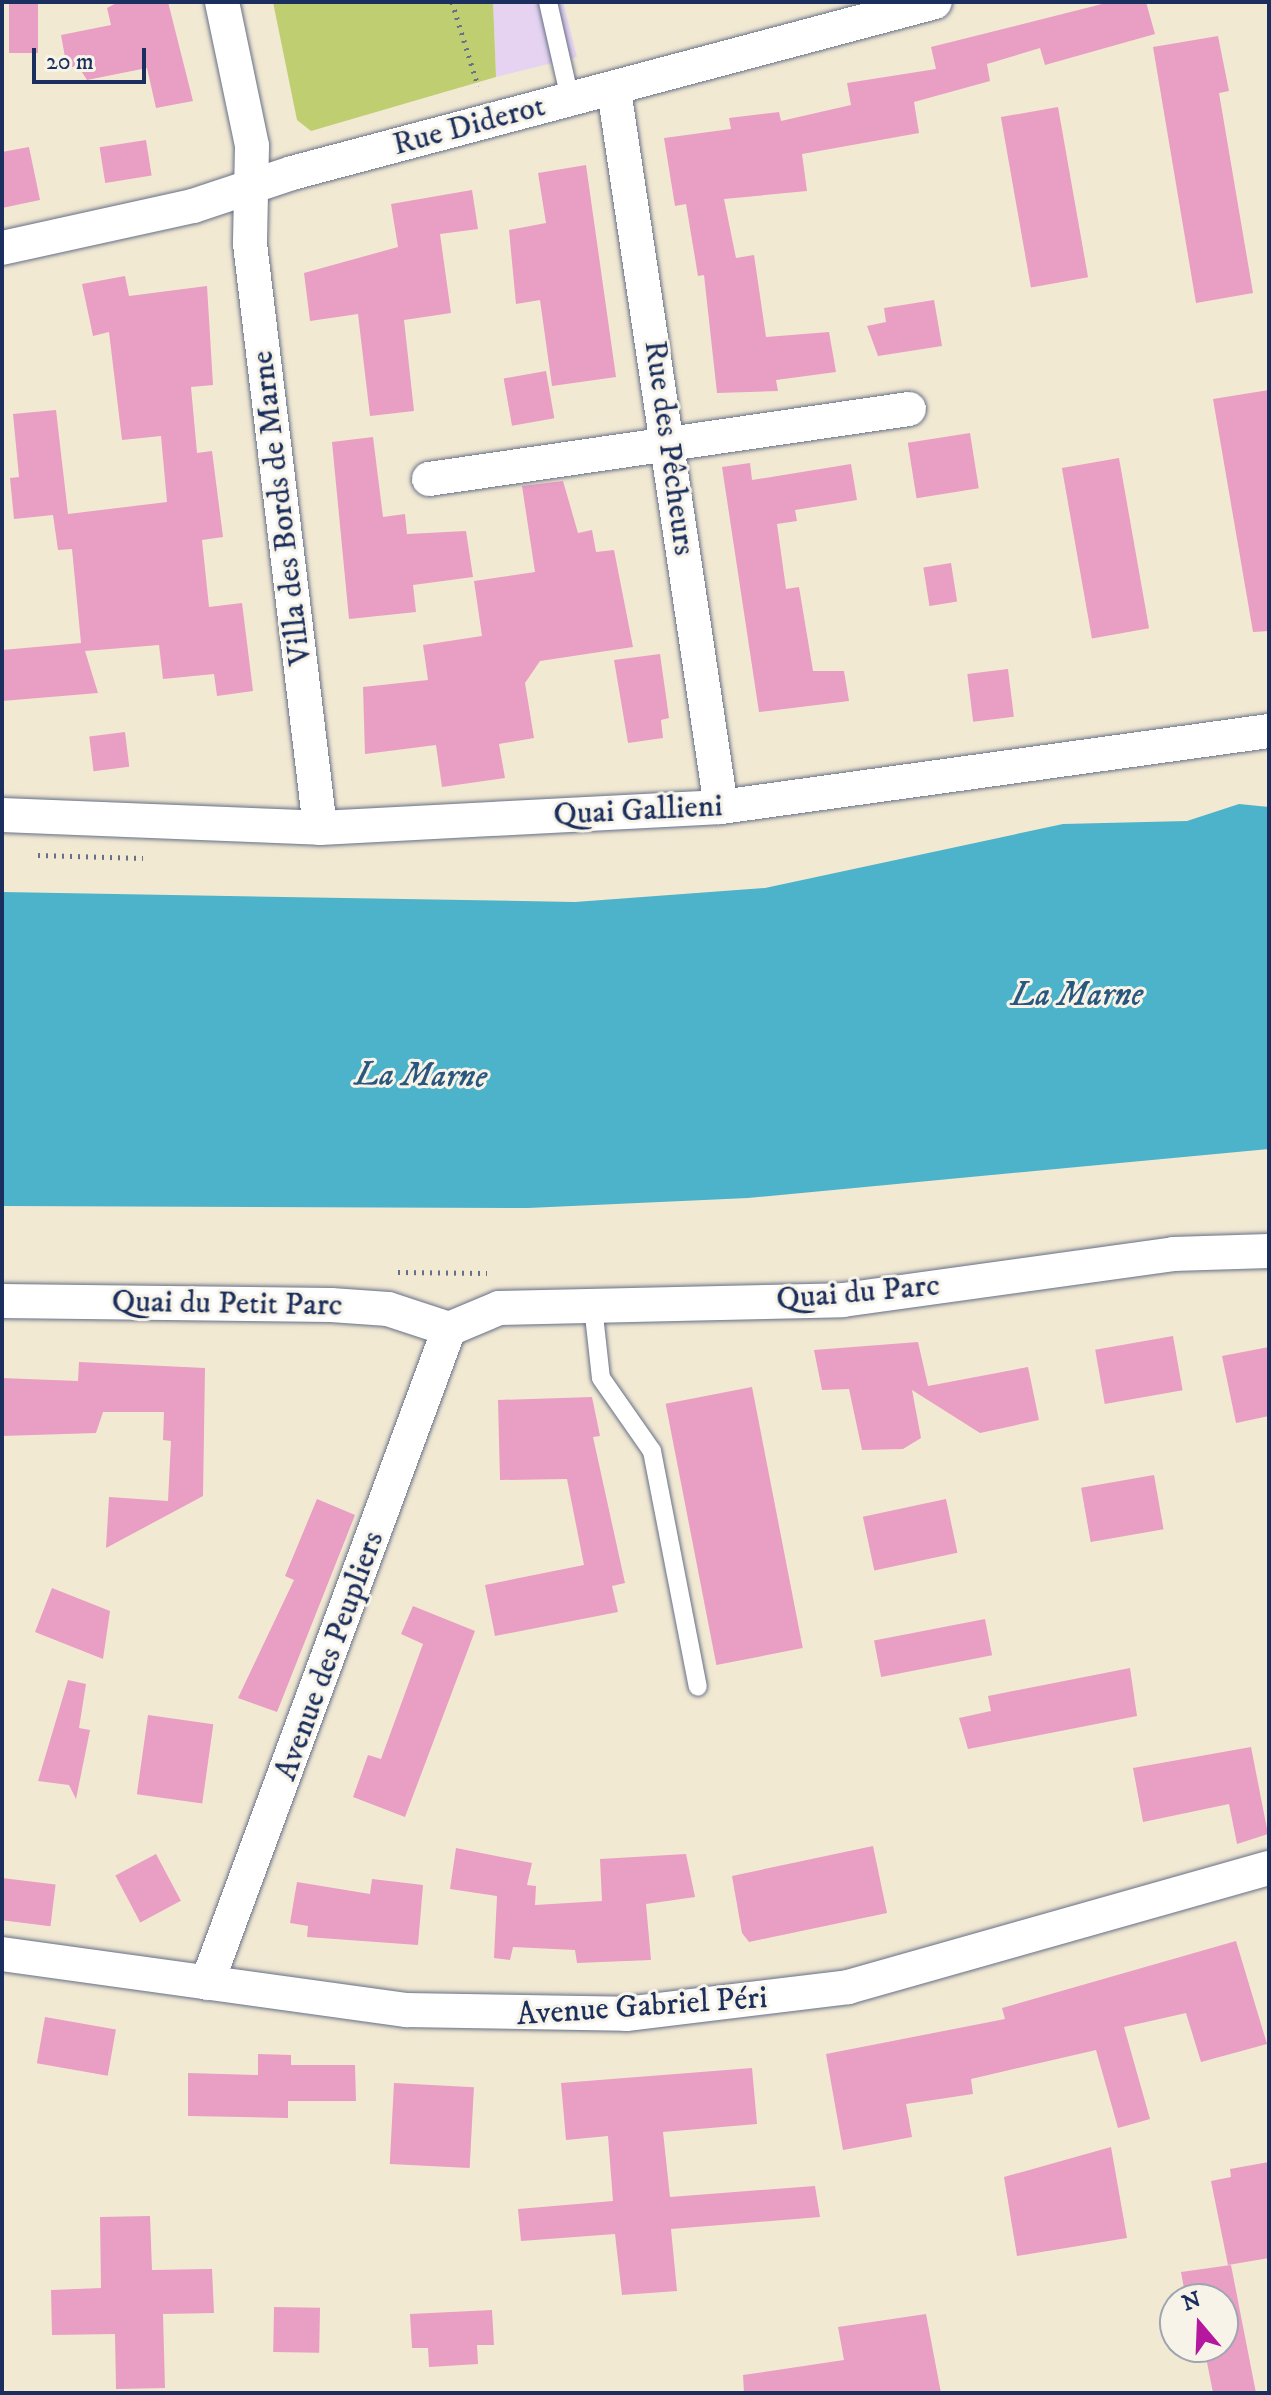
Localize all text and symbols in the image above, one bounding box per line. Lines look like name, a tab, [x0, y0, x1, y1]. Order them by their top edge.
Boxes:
scale bar	[36, 32, 150, 82]
text: 20 m	[46, 47, 94, 77]
street label: Rue Diderot	[389, 87, 549, 165]
street label: Rue des Pêcheurs	[635, 338, 703, 558]
street label: Villa des Bords de Marne	[244, 349, 320, 667]
street label: Quai Gallieni	[552, 787, 724, 835]
water label: La Marne	[1011, 976, 1143, 1016]
water label: La Marne	[355, 1054, 487, 1098]
street label: Quai du Parc	[775, 1267, 941, 1319]
street label: Quai du Petit Parc	[111, 1283, 343, 1325]
street label: Avenue des Peupliers	[267, 1526, 393, 1786]
street label: Avenue Gabriel Péri	[515, 1979, 769, 2035]
north arrow	[1159, 2283, 1239, 2363]
text: N	[1179, 2286, 1205, 2317]

